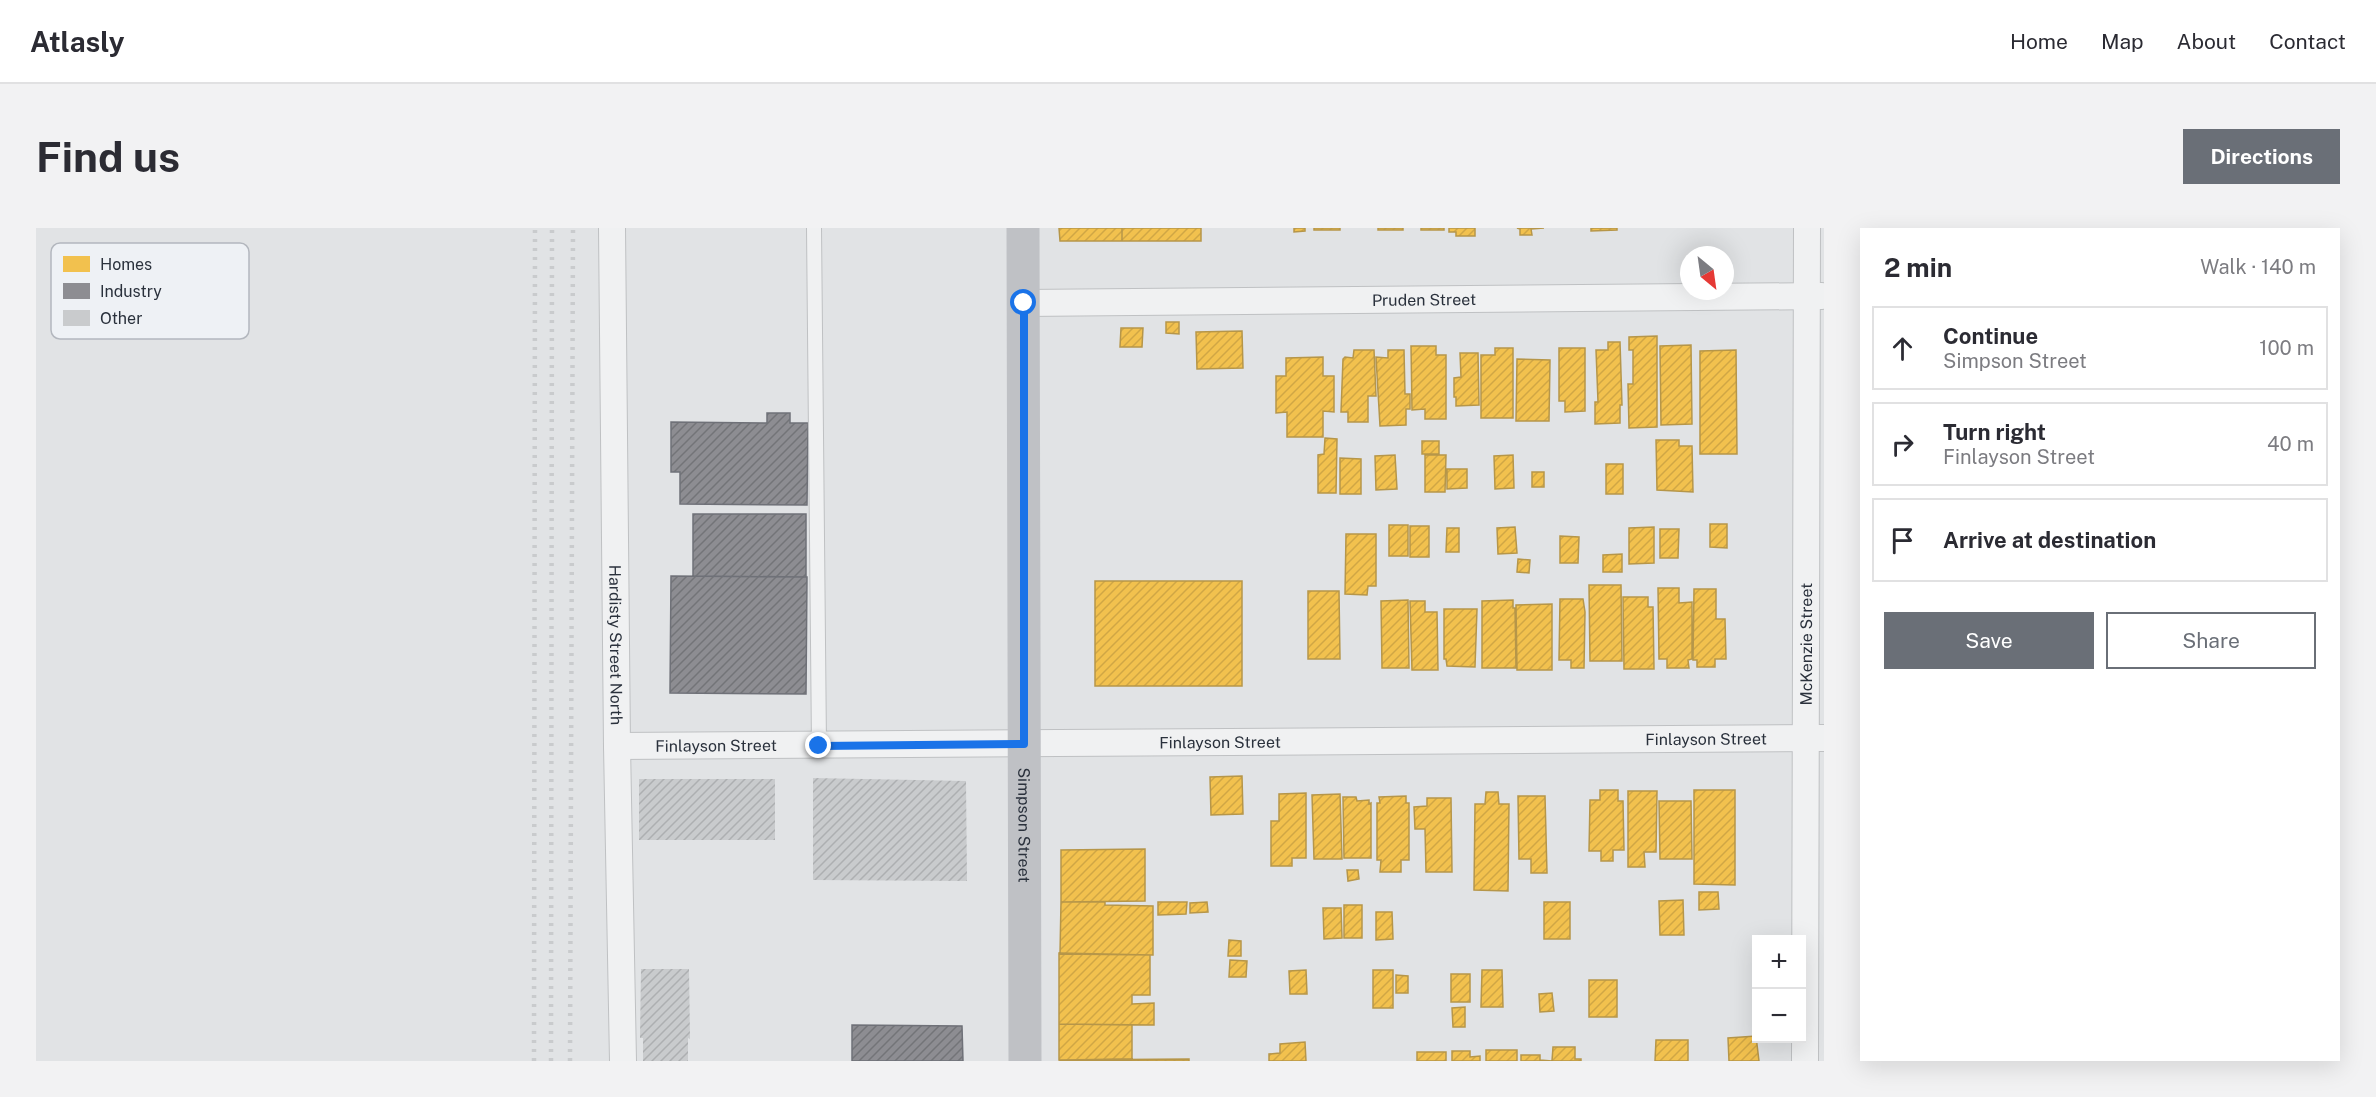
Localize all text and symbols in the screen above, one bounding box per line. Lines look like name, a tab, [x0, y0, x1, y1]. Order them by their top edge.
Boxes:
text: Atlasly	[30, 25, 124, 58]
text: Home	[2010, 29, 2068, 54]
text: Map	[2101, 29, 2144, 54]
text: About	[2177, 29, 2236, 54]
text: Contact	[2269, 29, 2346, 54]
button: Directions	[2183, 129, 2340, 184]
text: Find us	[36, 132, 180, 181]
legend	[51, 243, 249, 339]
north arrow	[1680, 246, 1734, 300]
text: 2 min	[1884, 252, 1952, 283]
text: Homes	[100, 255, 152, 274]
text: Walk · 140 m	[2200, 255, 2316, 279]
text: Industry	[100, 282, 162, 301]
route start	[1010, 289, 1036, 315]
street label: Pruden Street	[1372, 290, 1476, 310]
text: Other	[100, 309, 142, 328]
text: Continue	[1943, 323, 2038, 349]
icon: ahead	[1886, 332, 1919, 365]
text: 100 m	[2259, 336, 2314, 360]
text: Simpson Street	[1943, 349, 2087, 373]
text: Turn right	[1943, 419, 2046, 445]
icon: right	[1886, 428, 1919, 461]
text: 40 m	[2267, 432, 2314, 456]
text: Finlayson Street	[1943, 445, 2095, 469]
icon: arrive	[1886, 524, 1919, 557]
text: Arrive at destination	[1943, 527, 2156, 553]
street label: Hardisty Street North	[605, 565, 626, 725]
street label: McKenzie Street	[1797, 583, 1816, 705]
button: Save	[1884, 612, 2094, 669]
button: Share	[2106, 612, 2316, 669]
street label: Finlayson Street	[1645, 729, 1767, 749]
route end	[805, 732, 831, 758]
street label: Finlayson Street	[1159, 733, 1281, 752]
street label: Finlayson Street	[655, 736, 777, 756]
street label: Simpson Street	[1014, 767, 1034, 883]
map controls	[1752, 935, 1806, 1043]
button: +	[1752, 935, 1806, 989]
button: −	[1752, 989, 1806, 1043]

